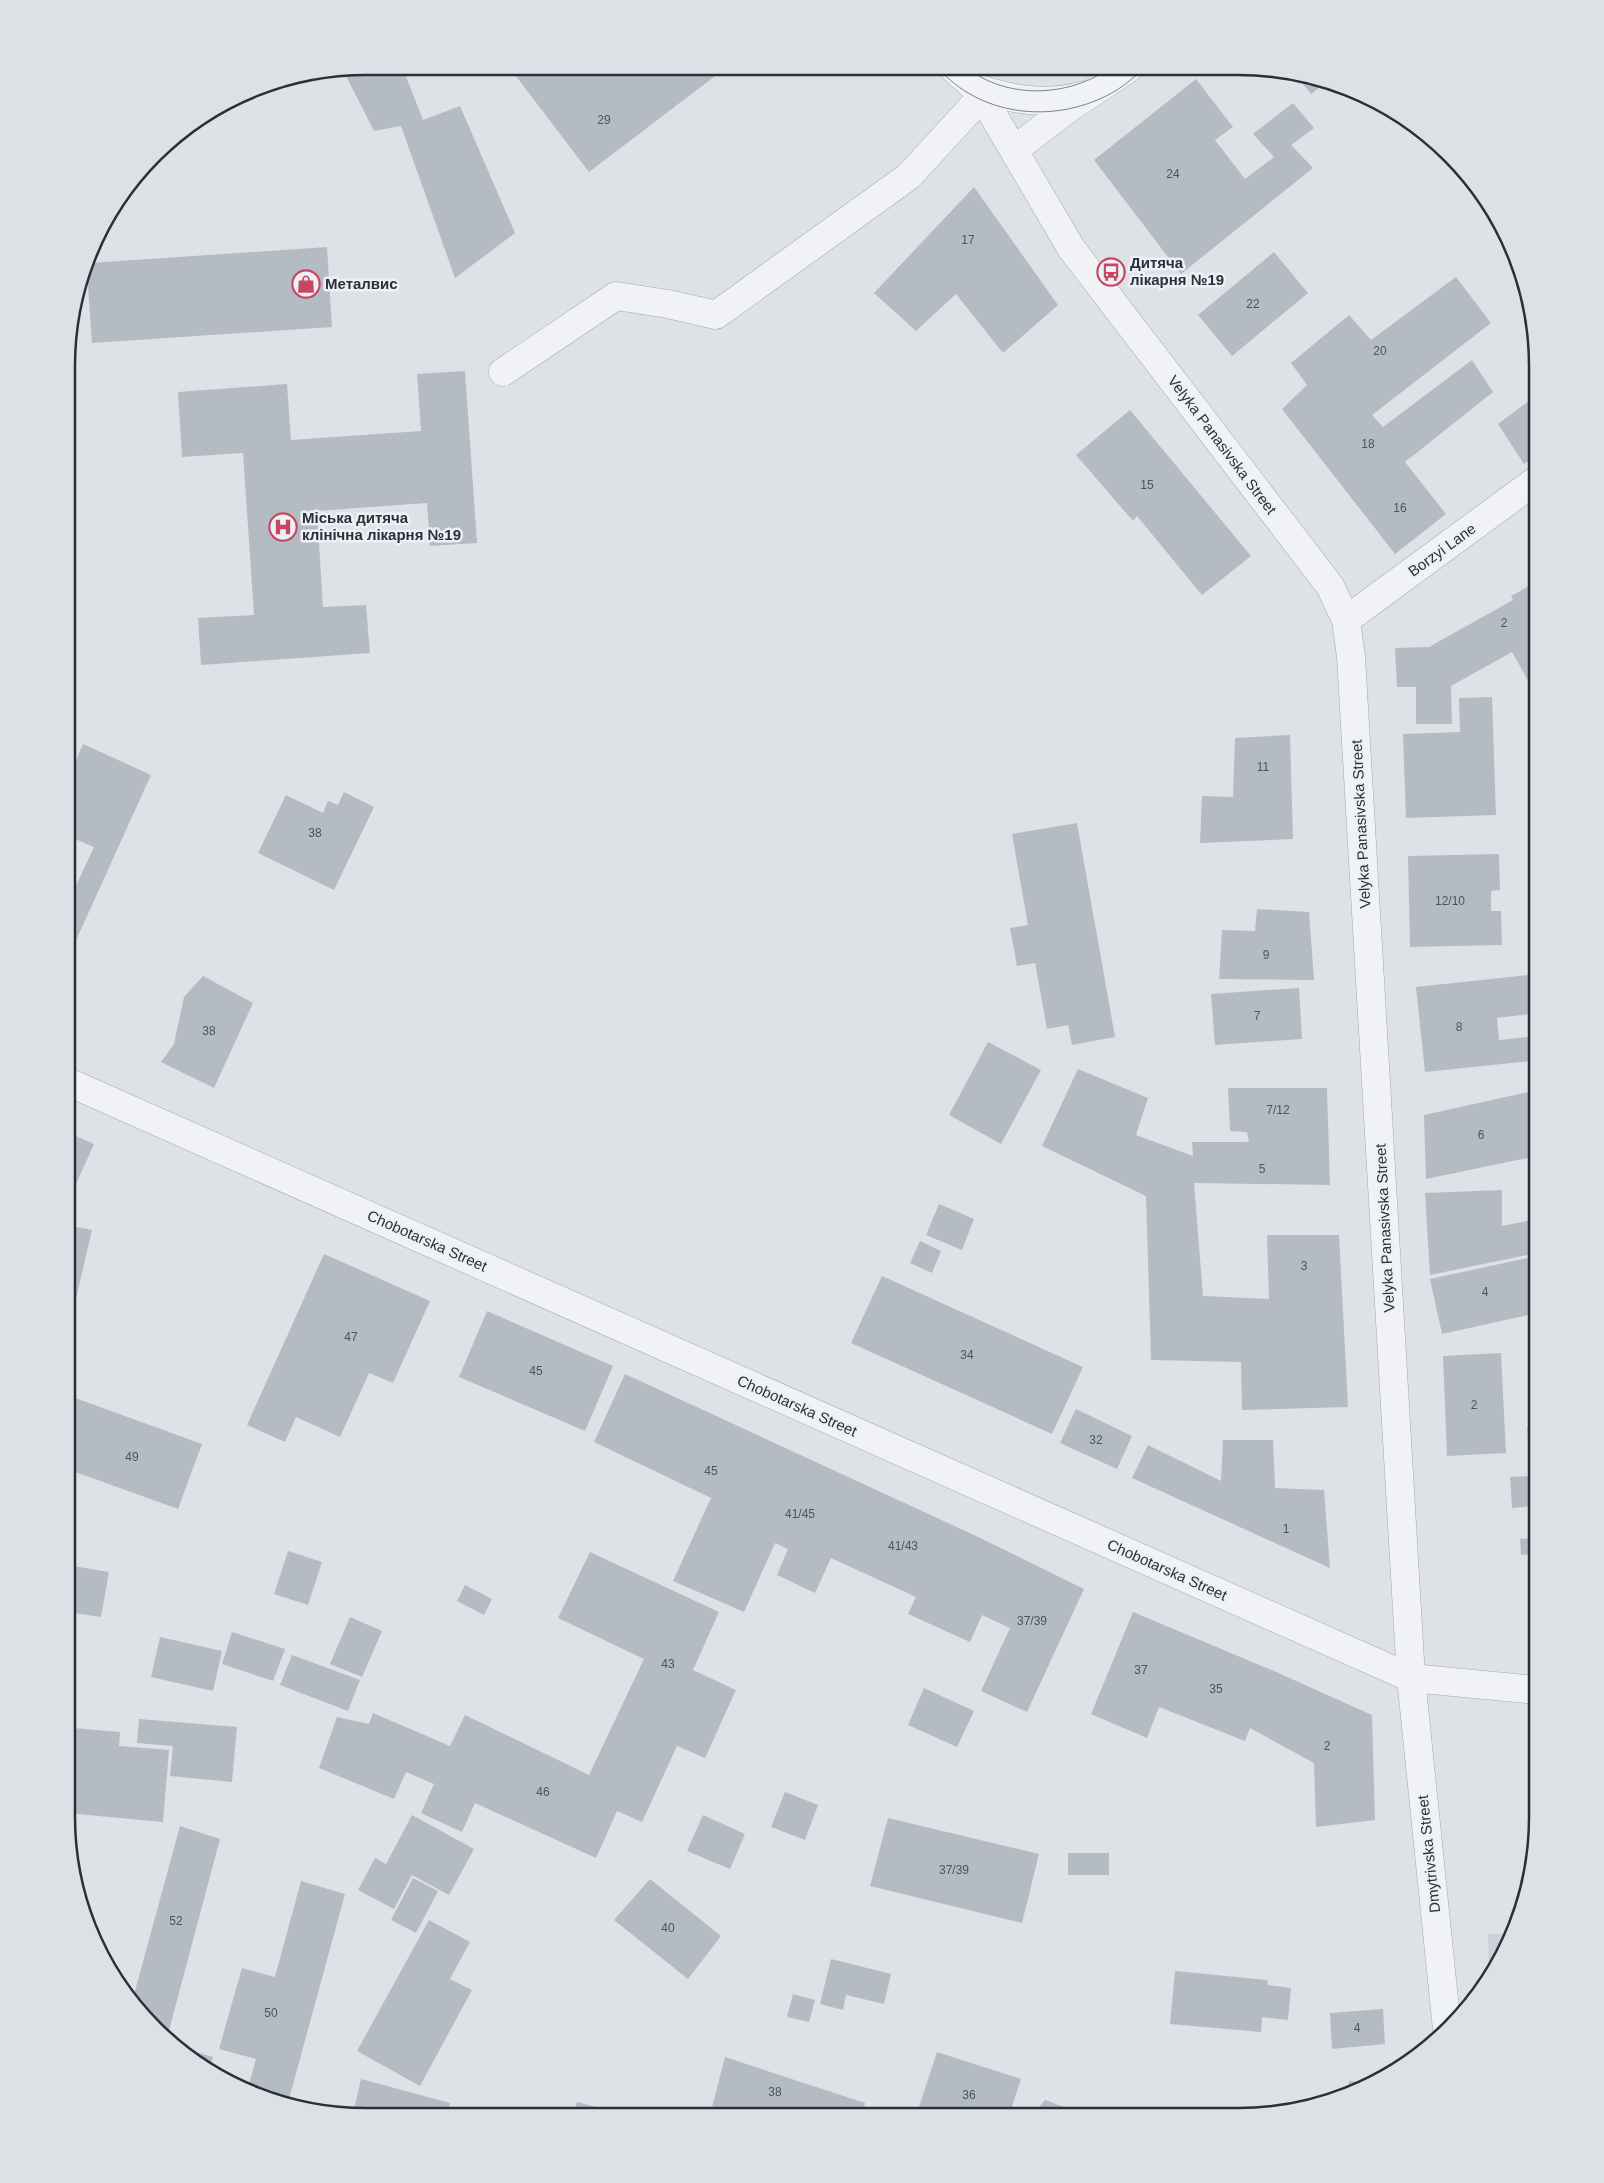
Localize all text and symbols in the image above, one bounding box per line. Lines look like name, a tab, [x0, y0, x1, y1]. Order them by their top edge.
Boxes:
house number: 29	[597, 113, 611, 127]
house number: 24	[1166, 167, 1180, 181]
house number: 17	[961, 233, 975, 247]
place label: Дитяча лікарня №19	[1130, 254, 1224, 288]
bus stop icon: Дитяча лікарня №19	[1096, 257, 1126, 287]
shop icon: Металвис	[291, 269, 321, 299]
place label: Металвис	[325, 275, 398, 292]
house number: 22	[1246, 297, 1260, 311]
house number: 20	[1373, 344, 1387, 358]
street label: Velyka Panasivska Street	[1165, 372, 1281, 518]
house number: 18	[1361, 437, 1375, 451]
house number: 15	[1140, 478, 1154, 492]
house number: 16	[1393, 501, 1407, 515]
place label: Міська дитяча клінічна лікарня №19	[302, 509, 461, 543]
hospital icon: Міська дитяча клінічна лікарня №19	[268, 512, 298, 542]
street label: Borzyi Lane	[1405, 519, 1479, 580]
house number: 2	[1501, 616, 1508, 630]
street label: Velyka Panasivska Street	[1348, 738, 1373, 909]
house number: 11	[1257, 760, 1270, 774]
house number: 38	[308, 826, 322, 840]
house number: 12/10	[1435, 894, 1465, 908]
house number: 9	[1263, 948, 1270, 962]
house number: 7	[1254, 1009, 1261, 1023]
house number: 8	[1456, 1020, 1463, 1034]
house number: 38	[202, 1024, 216, 1038]
house number: 7/12	[1266, 1103, 1290, 1117]
house number: 6	[1478, 1128, 1485, 1142]
street label: Velyka Panasivska Street	[1372, 1142, 1397, 1313]
house number: 5	[1259, 1162, 1266, 1176]
street label: Chobotarska Street	[365, 1206, 490, 1275]
house number: 3	[1301, 1259, 1308, 1273]
house number: 4	[1482, 1285, 1489, 1299]
house number: 47	[344, 1330, 358, 1344]
house number: 34	[960, 1348, 974, 1362]
house number: 45	[529, 1364, 543, 1378]
street label: Chobotarska Street	[735, 1371, 860, 1440]
house number: 2	[1471, 1398, 1478, 1412]
house number: 32	[1089, 1433, 1103, 1447]
house number: 49	[125, 1450, 139, 1464]
house number: 45	[704, 1464, 718, 1478]
house number: 41/45	[785, 1507, 815, 1521]
house number: 1	[1283, 1522, 1290, 1536]
street label: Chobotarska Street	[1105, 1535, 1230, 1604]
house number: 41/43	[888, 1539, 918, 1553]
house number: 37/39	[1017, 1614, 1047, 1628]
house number: 43	[661, 1657, 675, 1671]
house number: 37	[1134, 1663, 1148, 1677]
house number: 35	[1209, 1682, 1223, 1696]
house number: 2	[1324, 1739, 1331, 1753]
house number: 46	[536, 1785, 550, 1799]
street label: Dmytrivska Street	[1414, 1793, 1443, 1914]
house number: 37/39	[939, 1863, 969, 1877]
house number: 52	[169, 1914, 183, 1928]
house number: 40	[661, 1921, 675, 1935]
house number: 50	[264, 2006, 278, 2020]
house number: 4	[1354, 2021, 1361, 2035]
house number: 38	[768, 2085, 782, 2099]
house number: 36	[962, 2088, 976, 2102]

